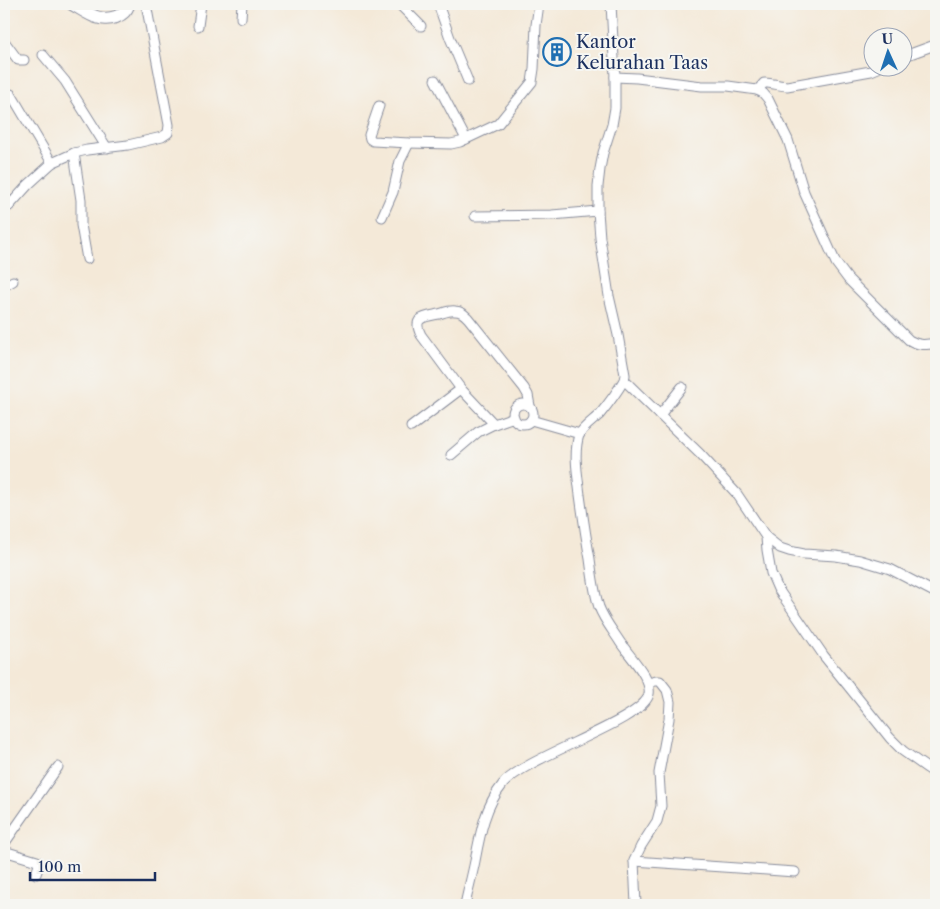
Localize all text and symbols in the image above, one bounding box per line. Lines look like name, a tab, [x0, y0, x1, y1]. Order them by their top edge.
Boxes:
north arrow	[862, 28, 912, 78]
text: U	[881, 30, 894, 48]
place label: Kantor Kelurahan Taas	[576, 31, 708, 74]
building icon: Kantor Kelurahan Taas	[542, 37, 572, 67]
scale bar	[30, 849, 155, 881]
text: 100 m	[38, 857, 81, 876]

